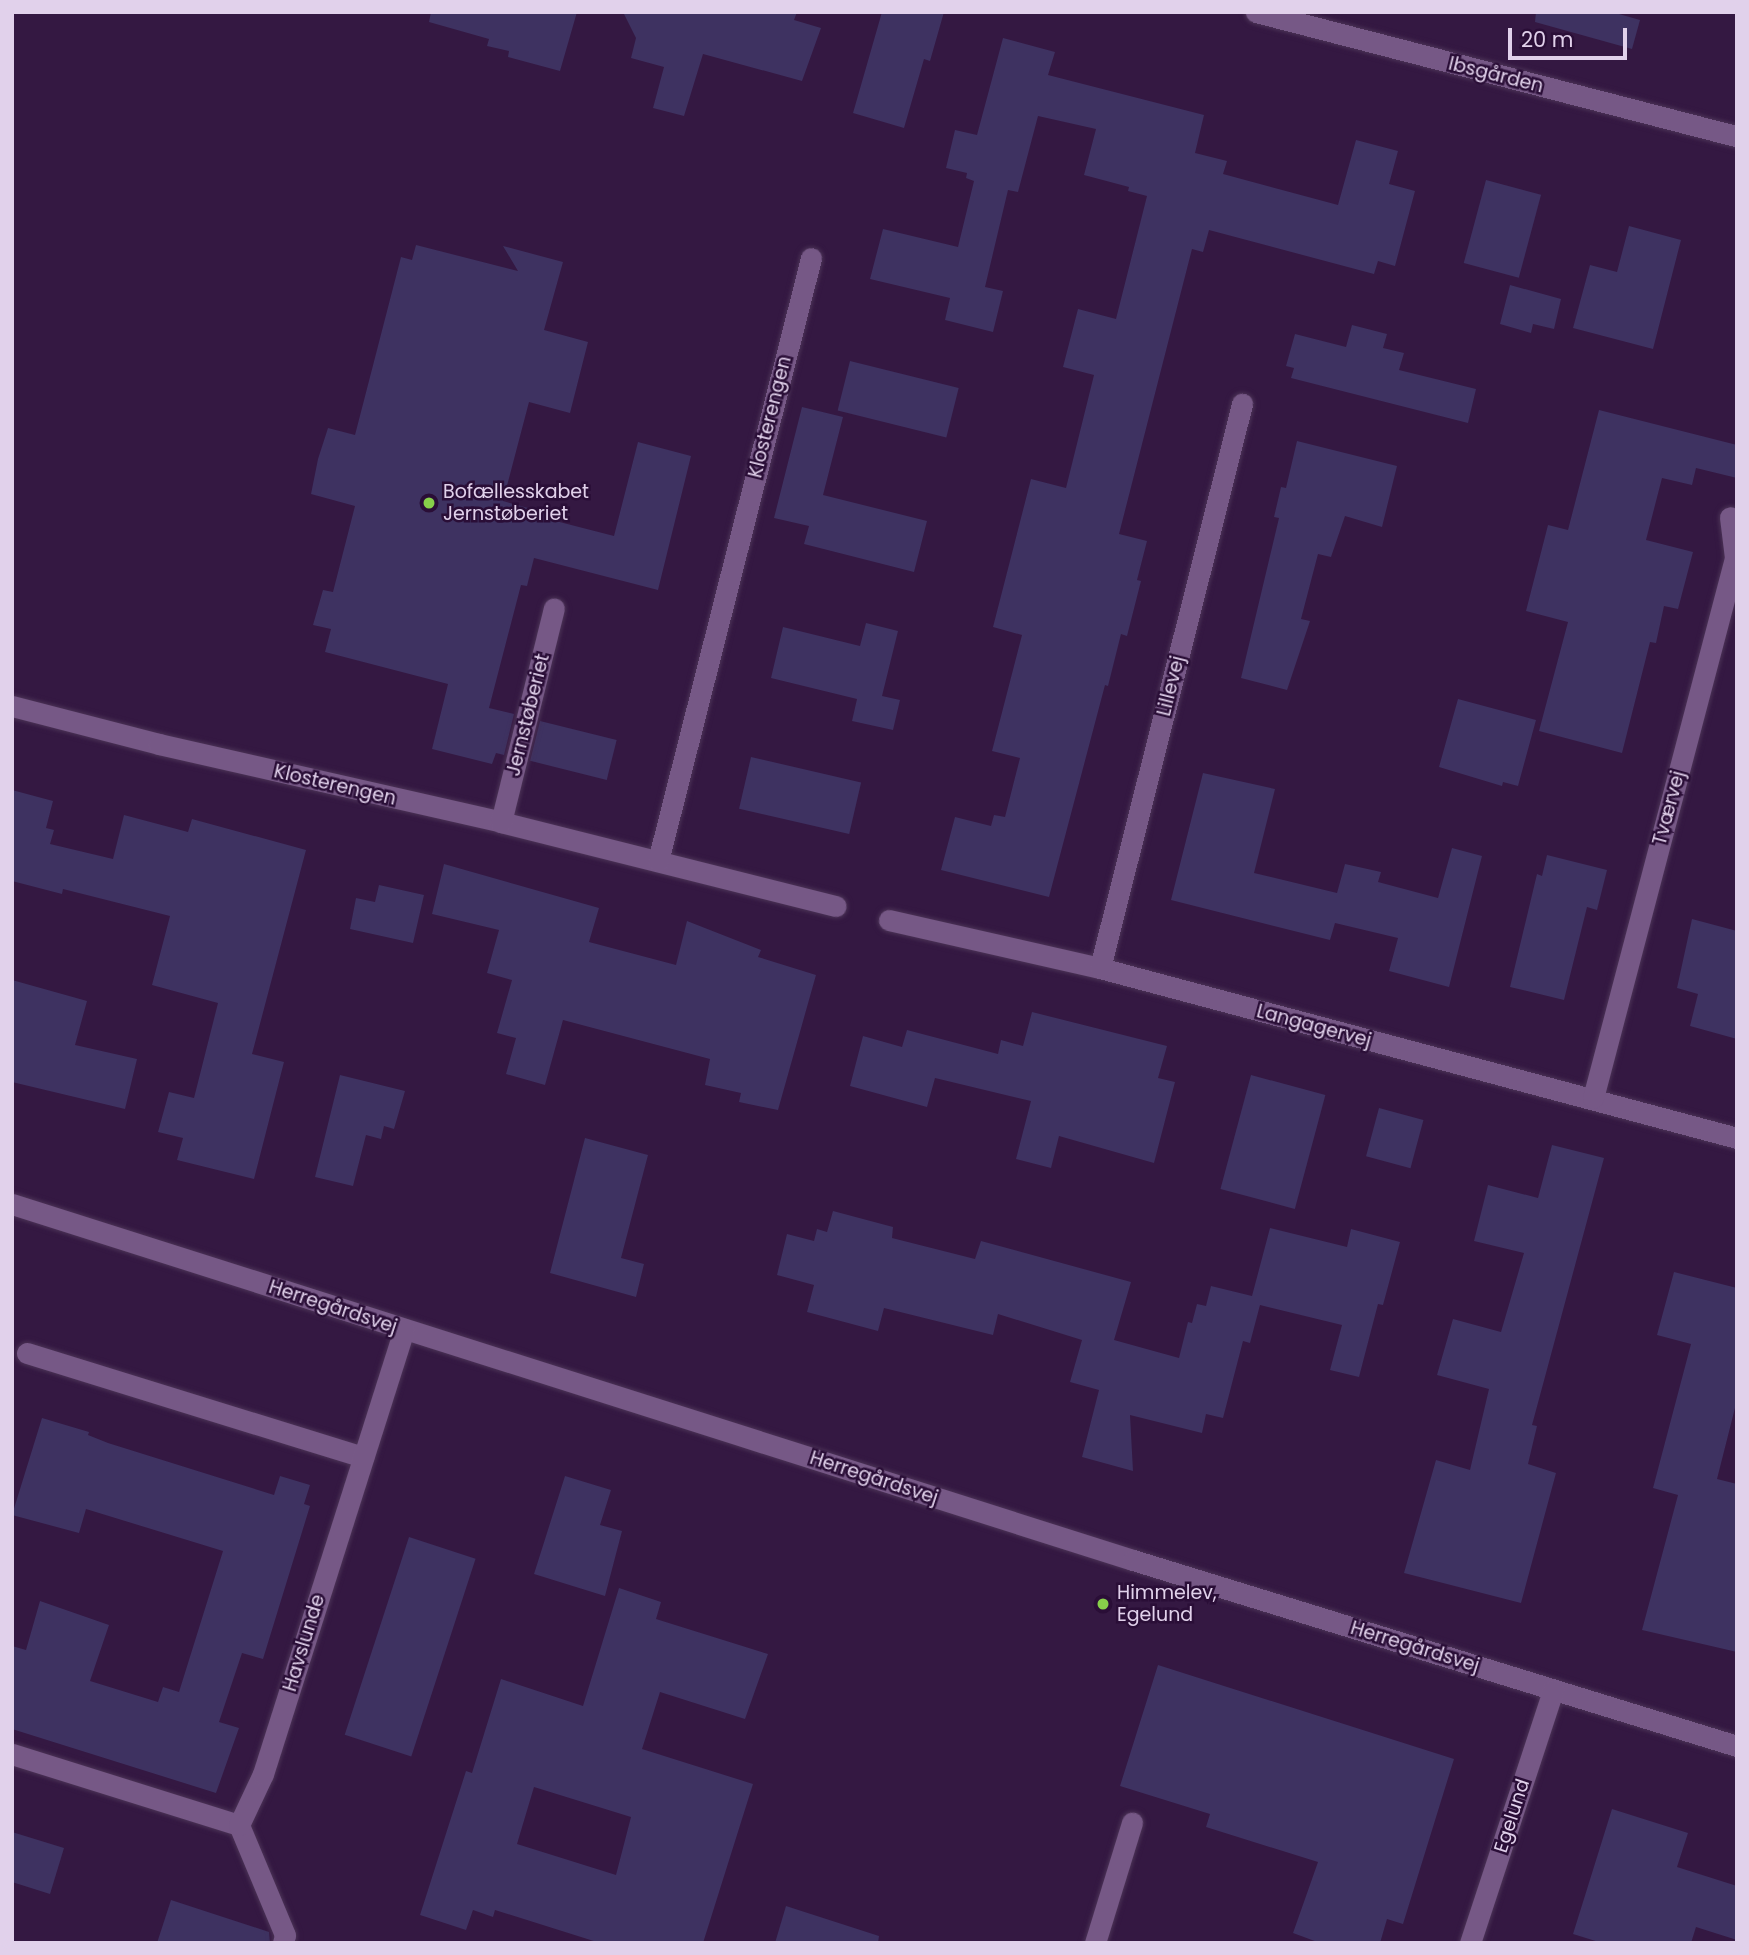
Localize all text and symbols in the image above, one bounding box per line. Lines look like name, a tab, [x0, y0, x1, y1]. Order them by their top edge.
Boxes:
scale bar	[1511, 14, 1630, 58]
text: 20 m	[1521, 25, 1574, 54]
street label: Ibsgården	[1446, 52, 1546, 98]
street label: Klosterengen	[744, 354, 796, 480]
place label: Bofællesskabet Jernstøberiet	[443, 481, 589, 525]
marker: Bofællesskabet Jernstøberiet	[421, 495, 437, 511]
street label: Jernstøberiet	[502, 652, 554, 778]
street label: Lillevej	[1153, 654, 1189, 718]
street label: Klosterengen	[272, 760, 398, 810]
street label: Tværvej	[1648, 768, 1690, 848]
street label: Langagervej	[1254, 1000, 1374, 1052]
street label: Herregårdsvej	[266, 1276, 400, 1338]
street label: Herregårdsvej	[807, 1447, 941, 1509]
place label: Himmelev, Egelund	[1117, 1582, 1217, 1626]
street label: Havslunde	[278, 1592, 330, 1694]
marker: Himmelev, Egelund	[1095, 1596, 1111, 1612]
street label: Herregårdsvej	[1348, 1617, 1482, 1677]
street label: Egelund	[1489, 1776, 1535, 1856]

